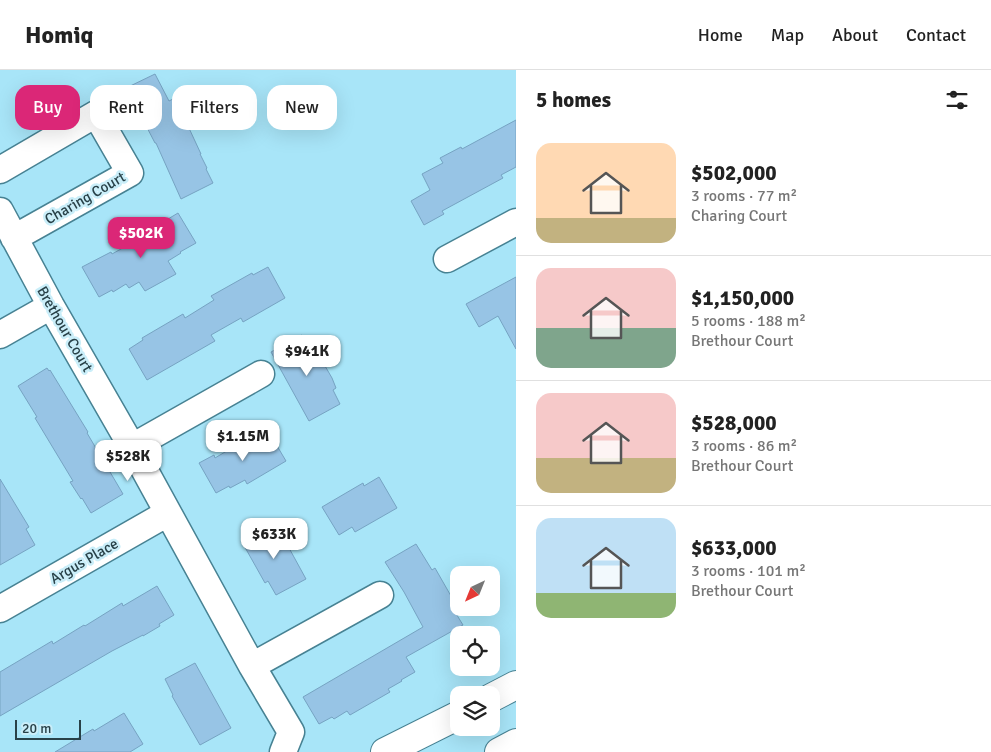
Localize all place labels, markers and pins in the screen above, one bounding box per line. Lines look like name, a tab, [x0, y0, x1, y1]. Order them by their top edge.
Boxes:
pin: $502K	[106, 216, 176, 259]
pin: $941K	[272, 334, 342, 377]
pin: $1.15M	[202, 420, 284, 462]
pin: $528K	[93, 440, 163, 482]
pin: $633K	[239, 518, 309, 560]

